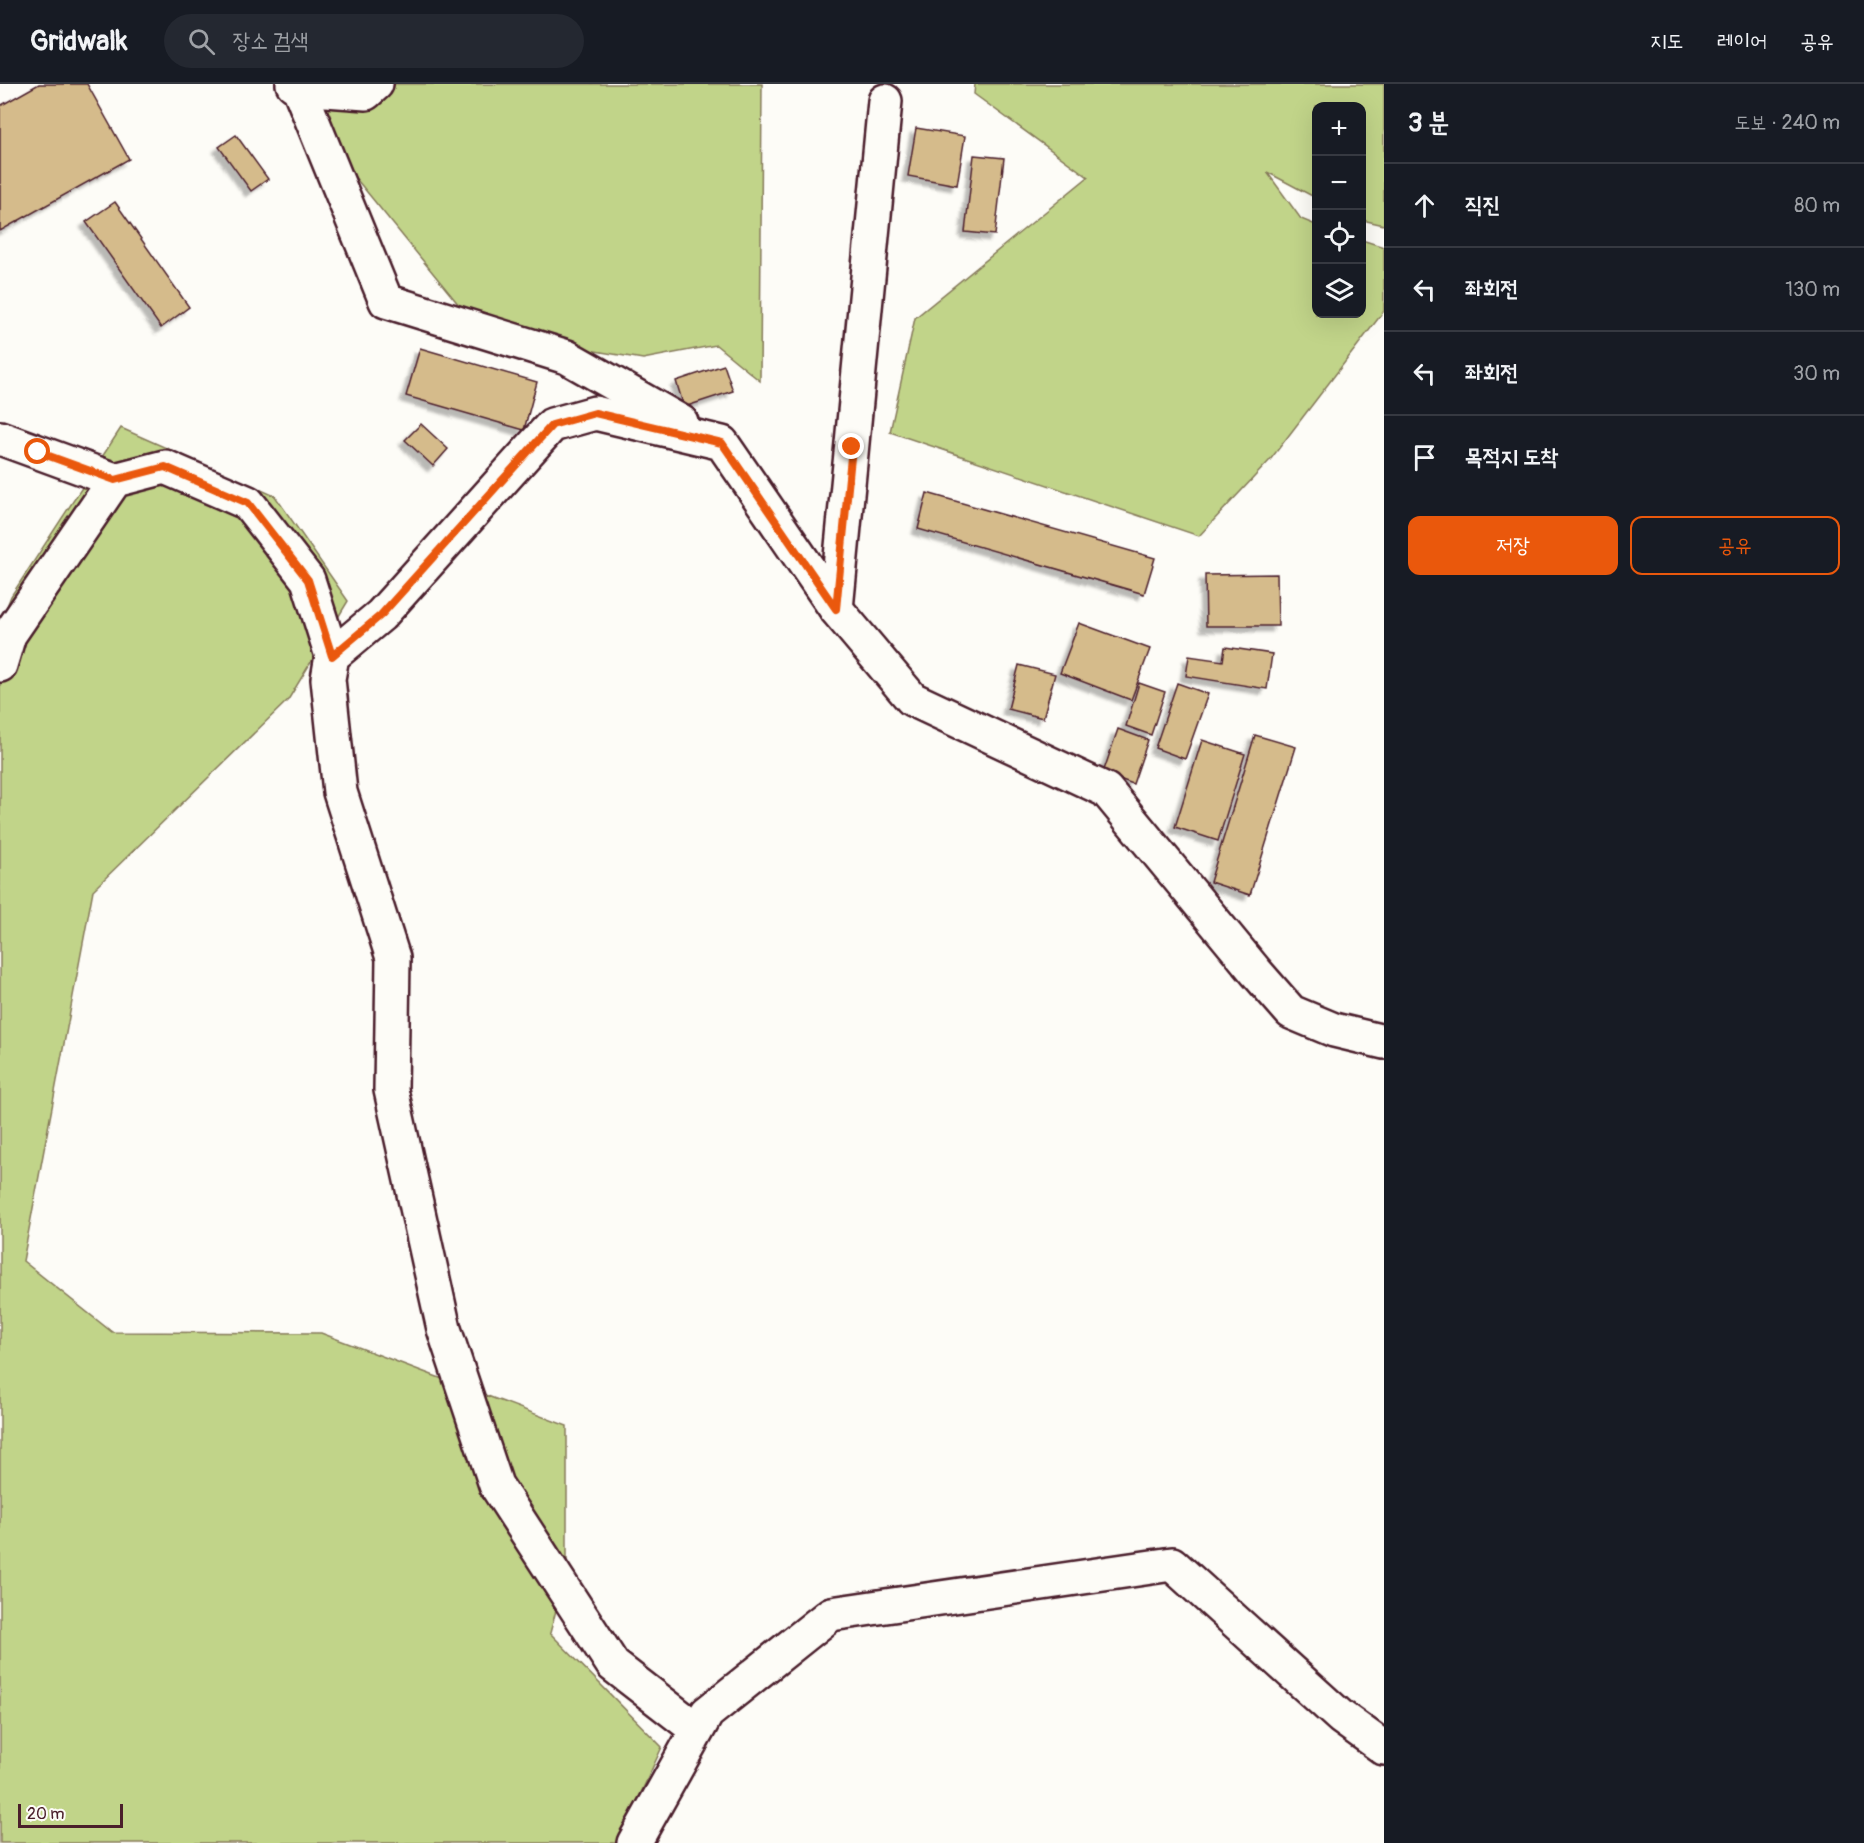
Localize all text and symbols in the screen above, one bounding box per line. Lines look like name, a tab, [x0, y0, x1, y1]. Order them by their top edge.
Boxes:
search box	[164, 14, 584, 68]
text: Gridwalk	[30, 24, 128, 59]
icon: search	[185, 25, 218, 58]
text: 장소 검색	[233, 27, 308, 55]
text: 지도	[1650, 28, 1684, 55]
text: 레이어	[1717, 28, 1767, 55]
text: 공유	[1800, 28, 1834, 55]
map controls	[1312, 102, 1366, 318]
button: +	[1312, 102, 1366, 156]
text: 3 분	[1408, 107, 1449, 139]
text: 도보 · 240 m	[1734, 110, 1840, 135]
button: −	[1312, 156, 1366, 210]
icon: ahead	[1408, 189, 1441, 222]
text: 직진	[1465, 191, 1500, 219]
text: 80 m	[1794, 193, 1840, 218]
button: locate	[1312, 210, 1366, 264]
button: layers	[1312, 264, 1366, 318]
icon: left	[1408, 273, 1441, 306]
text: 좌회전	[1465, 275, 1518, 303]
text: 130 m	[1785, 277, 1840, 302]
icon: left	[1408, 357, 1441, 390]
text: 좌회전	[1465, 359, 1518, 387]
text: 30 m	[1793, 361, 1840, 386]
route end	[838, 433, 864, 459]
route start	[24, 438, 50, 464]
icon: arrive	[1408, 441, 1441, 474]
text: 목적지 도착	[1465, 443, 1558, 471]
button: 저장	[1408, 516, 1618, 575]
button: 공유	[1630, 516, 1840, 575]
scale bar	[18, 1801, 123, 1828]
text: 20 m	[27, 1804, 65, 1824]

